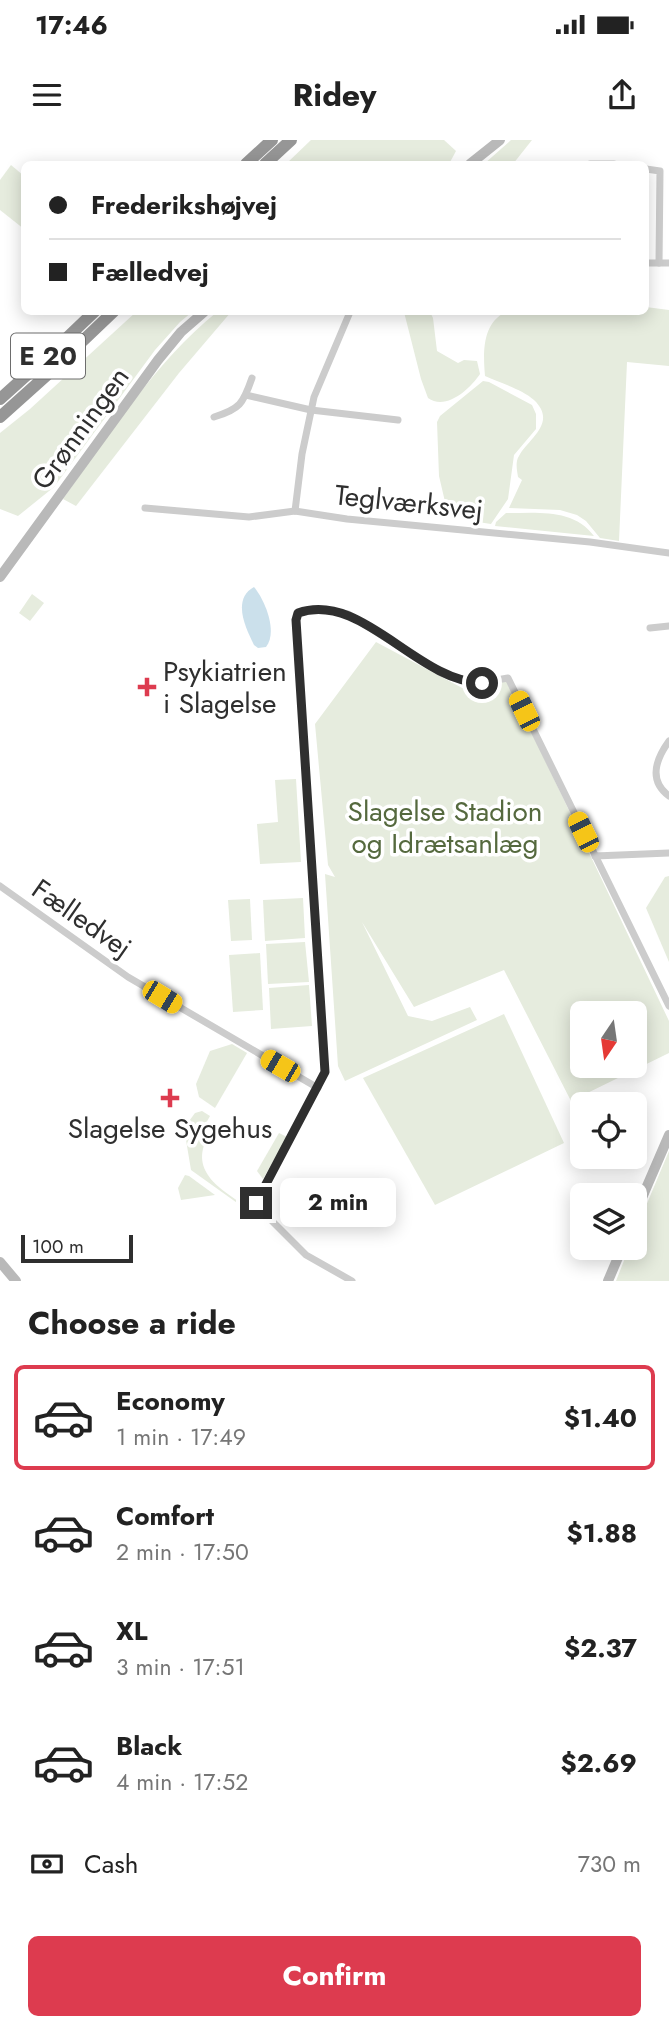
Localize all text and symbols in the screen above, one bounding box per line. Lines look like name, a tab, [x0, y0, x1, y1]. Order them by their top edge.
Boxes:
text: 17:46	[35, 6, 108, 44]
text: Ridey	[293, 72, 376, 118]
icon: menu	[28, 76, 66, 114]
icon: share	[603, 76, 641, 114]
text: Frederikshøjvej	[91, 186, 277, 224]
text: Fælledvej	[91, 253, 209, 291]
road number: E 20	[11, 334, 85, 378]
street label: Grønningen	[22, 358, 139, 498]
street label: Teglværksvej	[333, 474, 485, 531]
place label: Psykiatrien i Slagelse	[163, 651, 287, 724]
route start	[466, 667, 498, 699]
marker: Psykiatrien i Slagelse	[137, 677, 157, 697]
car	[506, 688, 543, 734]
park label: Slagelse Stadion og Idrætsanlæg	[348, 791, 542, 864]
car	[565, 809, 602, 855]
street label: Fælledvej	[23, 869, 140, 968]
car	[139, 977, 186, 1017]
north arrow	[570, 1001, 648, 1078]
map controls	[570, 1001, 647, 1260]
car	[257, 1046, 304, 1086]
marker: Slagelse Sygehus	[160, 1088, 180, 1108]
button: locate	[570, 1092, 647, 1169]
place label: Slagelse Sygehus	[68, 1108, 272, 1149]
callout: 2 min	[280, 1178, 396, 1228]
button: layers	[570, 1183, 647, 1260]
text: 2 min	[308, 1185, 368, 1219]
route end	[240, 1187, 272, 1219]
scale bar	[21, 1232, 133, 1264]
text: 100 m	[32, 1233, 84, 1260]
text: Choose a ride	[28, 1300, 236, 1346]
text: Economy	[116, 1382, 225, 1420]
icon: car	[32, 1386, 95, 1449]
text: $1.40	[564, 1399, 637, 1437]
text: 1 min · 17:49	[116, 1420, 246, 1454]
text: Comfort	[116, 1497, 214, 1535]
icon: car	[32, 1501, 95, 1564]
text: $1.88	[567, 1514, 637, 1552]
text: 2 min · 17:50	[116, 1535, 249, 1569]
text: XL	[116, 1612, 148, 1650]
icon: car	[32, 1616, 95, 1679]
text: $2.37	[564, 1629, 637, 1667]
text: 3 min · 17:51	[116, 1650, 245, 1684]
text: Black	[116, 1727, 182, 1765]
icon: car	[32, 1731, 95, 1794]
text: $2.69	[561, 1744, 637, 1782]
text: 4 min · 17:52	[116, 1765, 248, 1799]
icon: cash	[28, 1845, 66, 1883]
text: Cash	[84, 1845, 138, 1883]
text: 730 m	[578, 1847, 641, 1881]
button: Confirm	[28, 1936, 641, 2016]

